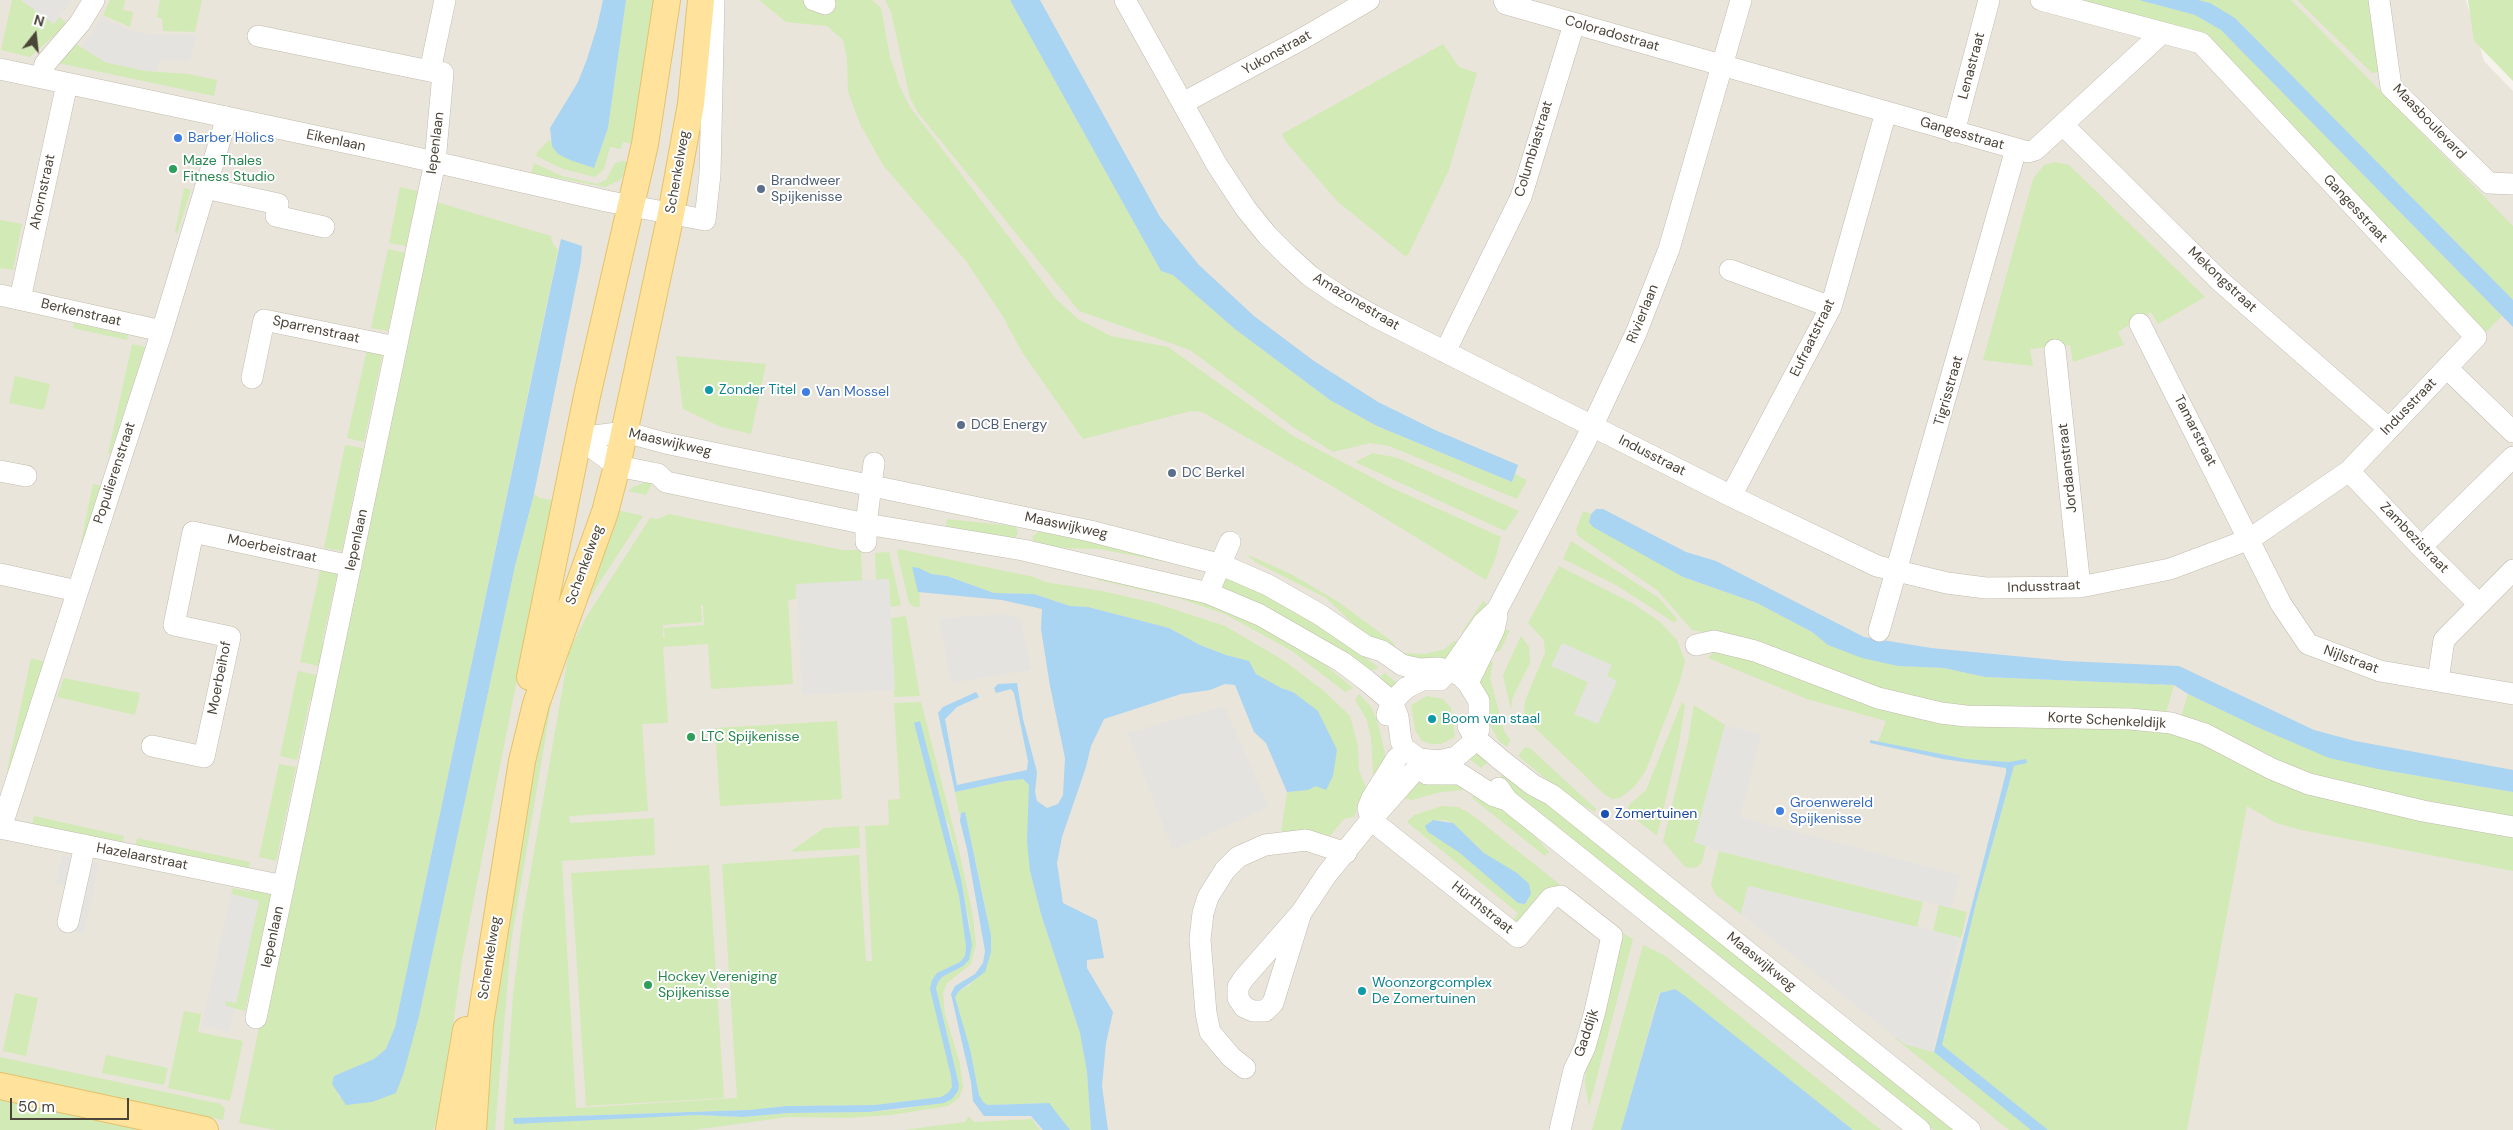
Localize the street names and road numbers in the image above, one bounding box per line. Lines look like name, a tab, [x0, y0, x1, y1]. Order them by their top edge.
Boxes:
street label: Coloradostraat	[1563, 12, 1661, 56]
street label: Yukonstraat	[1239, 27, 1315, 79]
street label: Lenastraat	[1955, 31, 1989, 101]
street label: Maasboulevard	[2389, 81, 2469, 163]
street label: Columbiastraat	[1511, 99, 1557, 199]
street label: Iepenlaan	[424, 111, 448, 175]
street label: Gangesstraat	[1918, 114, 2006, 154]
street label: Eikenlaan	[305, 127, 367, 155]
street label: Schenkelweg	[662, 129, 694, 215]
street label: Ahornstraat	[27, 153, 59, 231]
street label: Gangesstraat	[2319, 172, 2391, 246]
street label: Mekongstraat	[2184, 244, 2260, 316]
street label: Amazonestraat	[1310, 270, 1402, 334]
street label: Rivierlaan	[1624, 282, 1662, 346]
street label: Berkenstraat	[39, 296, 123, 330]
street label: Eufraatstraat	[1787, 296, 1839, 380]
street label: Sparrenstraat	[271, 313, 361, 347]
street label: Tigrisstraat	[1931, 354, 1967, 428]
street label: Indusstraat	[2378, 375, 2440, 439]
street label: Tamarstraat	[2170, 393, 2220, 469]
street label: Populierenstraat	[91, 420, 139, 526]
street label: Jordaanstraat	[2055, 422, 2081, 514]
street label: Maaswijkweg	[627, 425, 713, 461]
street label: Indusstraat	[1616, 432, 1688, 480]
street label: Zambezistraat	[2376, 499, 2452, 577]
street label: Iepenlaan	[342, 508, 372, 572]
street label: Maaswijkweg	[1023, 509, 1109, 543]
street label: Schenkelweg	[563, 523, 607, 607]
street label: Moerbeistraat	[226, 531, 318, 567]
street label: Indusstraat	[2007, 577, 2081, 597]
street label: Moerbeihof	[205, 640, 235, 716]
street label: Nijlstraat	[2321, 642, 2381, 678]
street label: Korte Schenkeldijk	[2047, 710, 2167, 732]
street label: Hazelaarstraat	[95, 840, 189, 874]
street label: Hürthstraat	[1448, 878, 1516, 938]
street label: Iepenlaan	[258, 905, 288, 969]
street label: Schenkelweg	[475, 915, 505, 1001]
street label: Maaswijkweg	[1723, 929, 1799, 995]
street label: Gaddijk	[1571, 1007, 1603, 1059]

